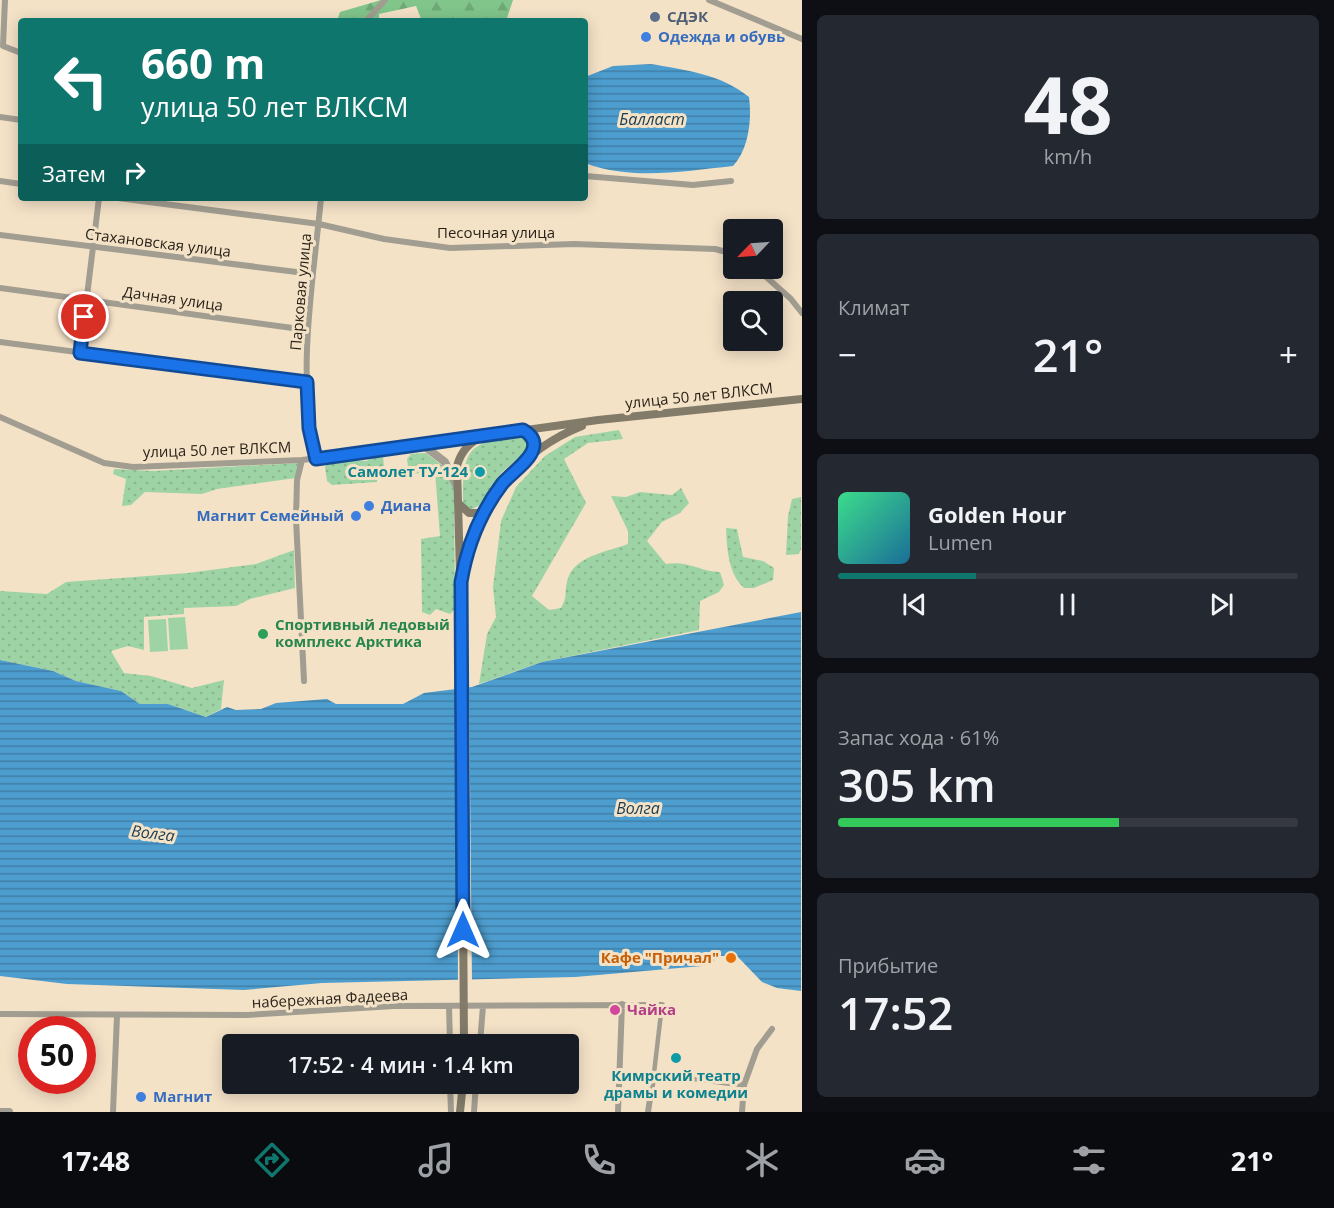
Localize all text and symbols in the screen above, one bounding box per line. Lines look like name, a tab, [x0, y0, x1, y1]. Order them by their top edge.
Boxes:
place label: СДЭК	[667, 6, 709, 26]
marker: СДЭК	[648, 10, 662, 24]
place label: Одежда и обувь	[658, 26, 785, 46]
marker: Одежда и обувь	[639, 30, 653, 44]
text: 660 m	[141, 34, 265, 91]
icon: left	[42, 42, 120, 120]
text: 48	[1023, 51, 1113, 157]
text: улица 50 лет ВЛКСМ	[141, 88, 408, 125]
water label: Балласт	[619, 108, 685, 130]
text: km/h	[1044, 143, 1092, 170]
icon: right	[118, 156, 151, 189]
text: Затем	[42, 158, 106, 188]
north arrow	[723, 219, 783, 279]
map controls	[723, 219, 783, 351]
street label: Песочная улица	[437, 222, 555, 242]
street label: Стахановская улица	[84, 223, 232, 261]
street label: Парковая улица	[285, 232, 315, 351]
street label: Дачная улица	[122, 281, 225, 315]
pin	[58, 291, 109, 342]
button: search	[723, 291, 783, 351]
text: Климат	[838, 294, 910, 321]
icon: arrive	[67, 300, 100, 333]
text: 21°	[1033, 324, 1103, 385]
text: −	[838, 332, 857, 377]
text: +	[1279, 332, 1298, 377]
street label: улица 50 лет ВЛКСМ	[624, 377, 774, 413]
street label: улица 50 лет ВЛКСМ	[142, 436, 292, 462]
place label: Самолет ТУ-124	[348, 461, 468, 481]
marker: Самолет ТУ-124	[473, 465, 487, 479]
place label: Диана	[381, 495, 431, 515]
marker: Диана	[362, 499, 376, 513]
text: Golden Hour	[928, 499, 1066, 529]
place label: Магнит Семейный	[196, 505, 344, 525]
marker: Магнит Семейный	[349, 509, 363, 523]
text: Lumen	[928, 529, 993, 556]
icon: previous	[898, 588, 931, 621]
icon: pause	[1051, 588, 1084, 621]
icon: next	[1205, 588, 1238, 621]
place label: Спортивный ледовый комплекс Арктика	[275, 614, 450, 651]
marker: Спортивный ледовый комплекс Арктика	[256, 627, 270, 641]
text: Запас хода · 61%	[838, 724, 999, 751]
text: 305 km	[838, 754, 996, 815]
water label: Волга	[616, 797, 660, 819]
water label: Волга	[130, 819, 176, 847]
position arrow	[431, 898, 495, 962]
place label: Кафе "Причал"	[601, 947, 719, 967]
marker: Кафе "Причал"	[724, 951, 738, 965]
text: Прибытие	[838, 952, 938, 979]
text: 17:52	[838, 982, 953, 1043]
street label: набережная Фадеева	[251, 984, 409, 1012]
place label: Чайка	[627, 999, 676, 1019]
marker: Чайка	[608, 1003, 622, 1017]
speed limit sign: 50	[18, 1016, 96, 1094]
text: 17:52 · 4 мин · 1.4 km	[287, 1049, 514, 1079]
marker: Кимрский театр драмы и комедии	[669, 1051, 683, 1065]
place label: Кимрский театр драмы и комедии	[604, 1065, 748, 1102]
place label: Магнит	[153, 1086, 212, 1106]
marker: Магнит	[134, 1090, 148, 1104]
icon: directions	[251, 1139, 293, 1181]
icon: music	[415, 1139, 457, 1181]
icon: phone	[578, 1139, 620, 1181]
icon: climate	[741, 1139, 783, 1181]
icon: car	[904, 1139, 946, 1181]
icon: filters	[1068, 1139, 1110, 1181]
text: 17:48	[61, 1142, 130, 1179]
text: 21°	[1231, 1142, 1273, 1179]

